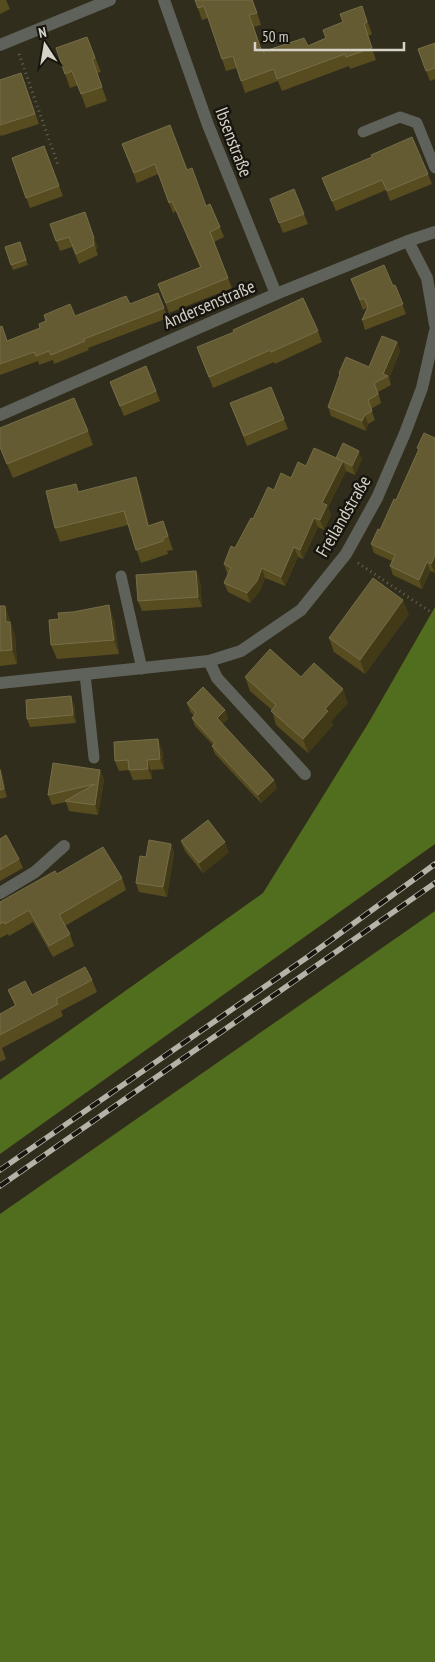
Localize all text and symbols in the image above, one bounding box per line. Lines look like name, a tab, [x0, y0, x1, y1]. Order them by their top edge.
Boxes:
north arrow	[20, 20, 70, 70]
scale bar	[255, 20, 404, 52]
text: N	[37, 23, 48, 42]
text: 50 m	[262, 27, 288, 46]
street label: Ibsenstraße	[210, 104, 258, 180]
street label: Andersenstraße	[160, 274, 258, 334]
street label: Freilandstraße	[310, 471, 376, 561]

